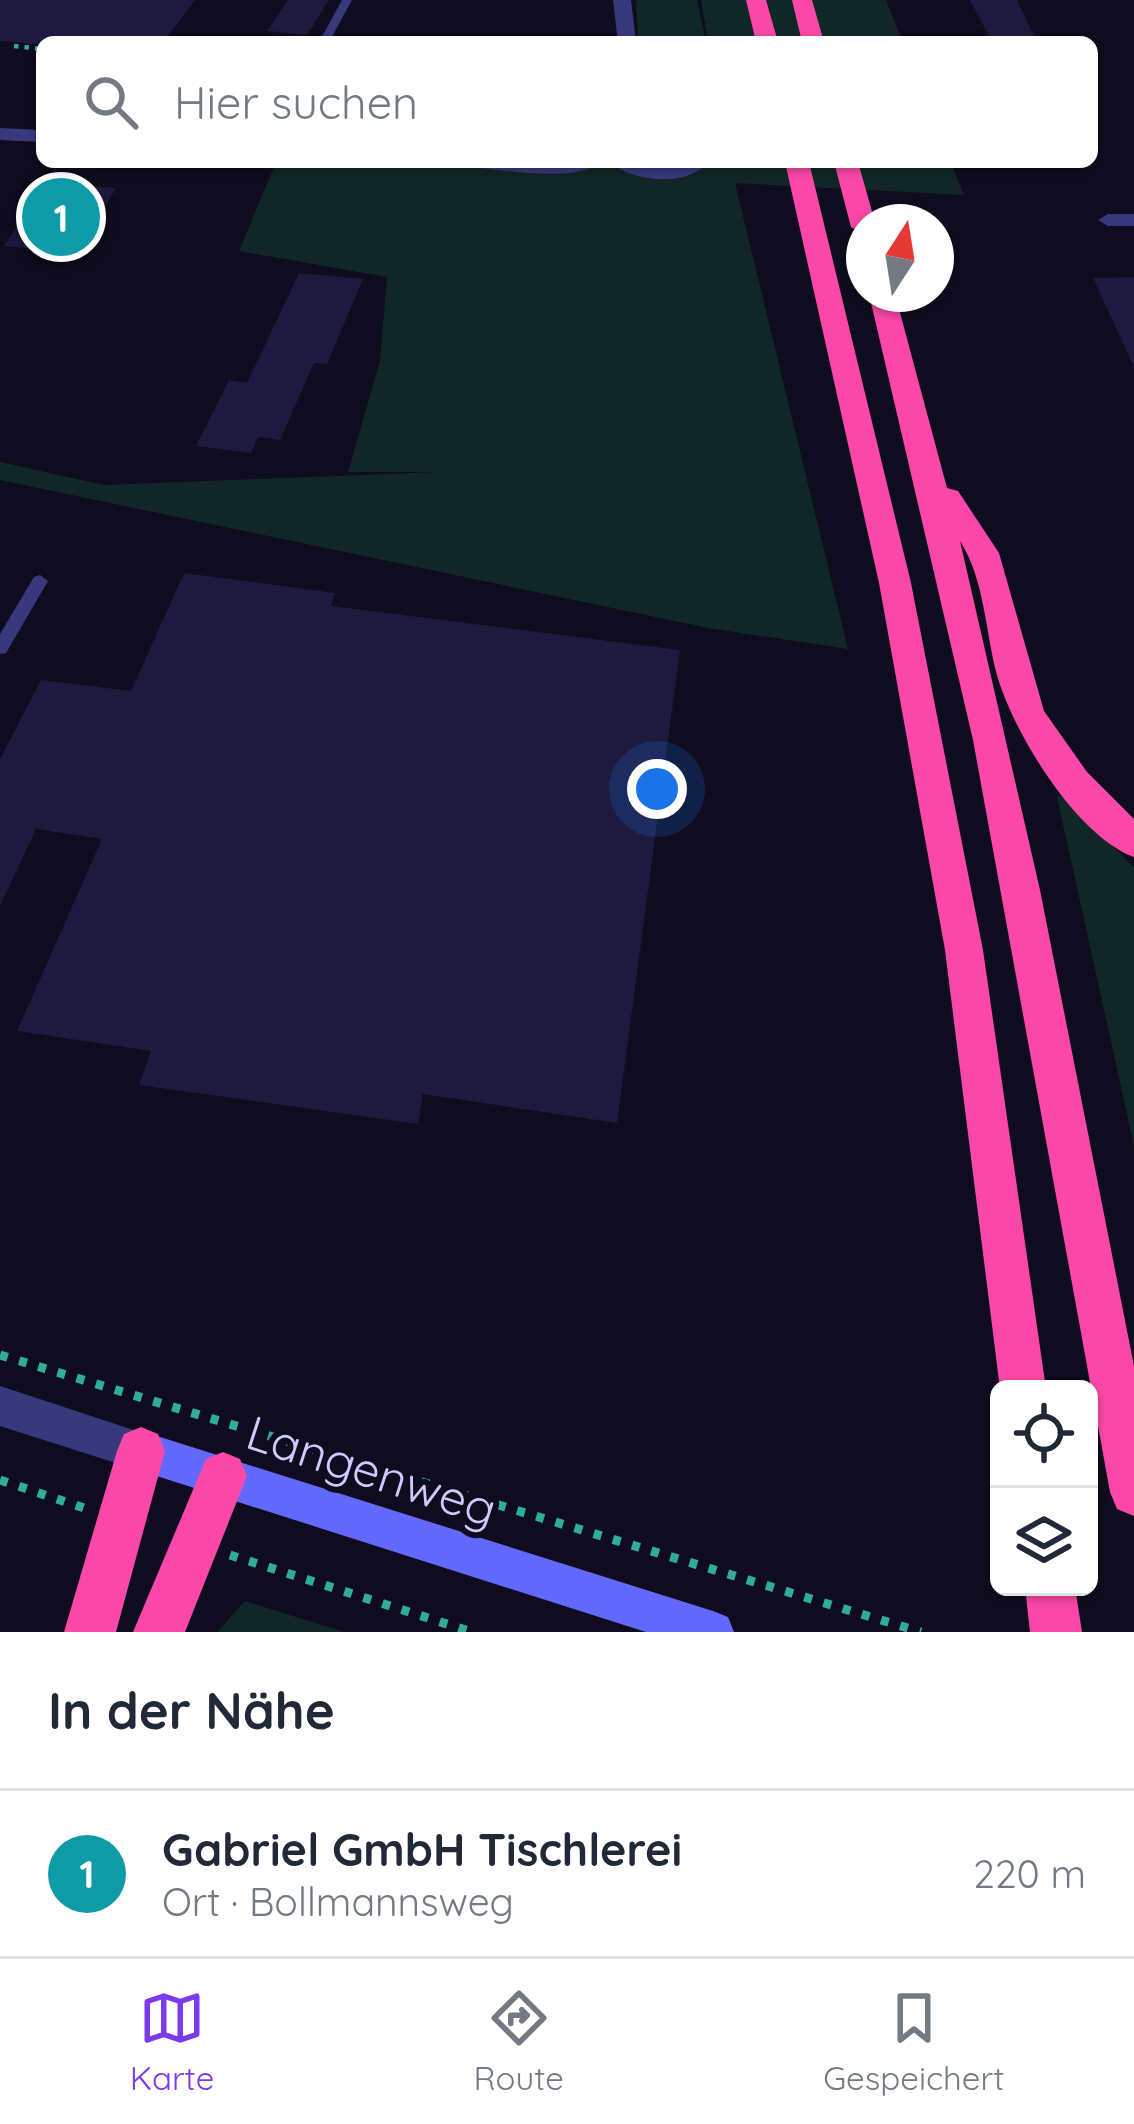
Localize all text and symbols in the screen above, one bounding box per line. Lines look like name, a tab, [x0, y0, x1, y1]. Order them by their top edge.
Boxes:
search box	[36, 36, 1098, 168]
icon: search	[78, 69, 144, 135]
text: Hier suchen	[174, 74, 418, 130]
pin: 1	[22, 172, 100, 262]
north arrow	[846, 204, 954, 312]
your location	[627, 759, 687, 819]
map controls	[990, 1380, 1098, 1596]
button: locate	[990, 1380, 1098, 1488]
street label: Langenweg	[239, 1401, 505, 1539]
button: layers	[990, 1488, 1098, 1596]
text: In der Nähe	[48, 1678, 335, 1742]
text: Gabriel GmbH Tischlerei	[162, 1821, 682, 1877]
text: 1	[79, 1849, 95, 1898]
text: 220 m	[973, 1849, 1086, 1898]
text: Ort · Bollmannsweg	[162, 1877, 514, 1926]
tab: Karte	[130, 1985, 214, 2098]
tab: Route	[474, 1985, 564, 2098]
tab: Gespeichert	[823, 1985, 1004, 2098]

